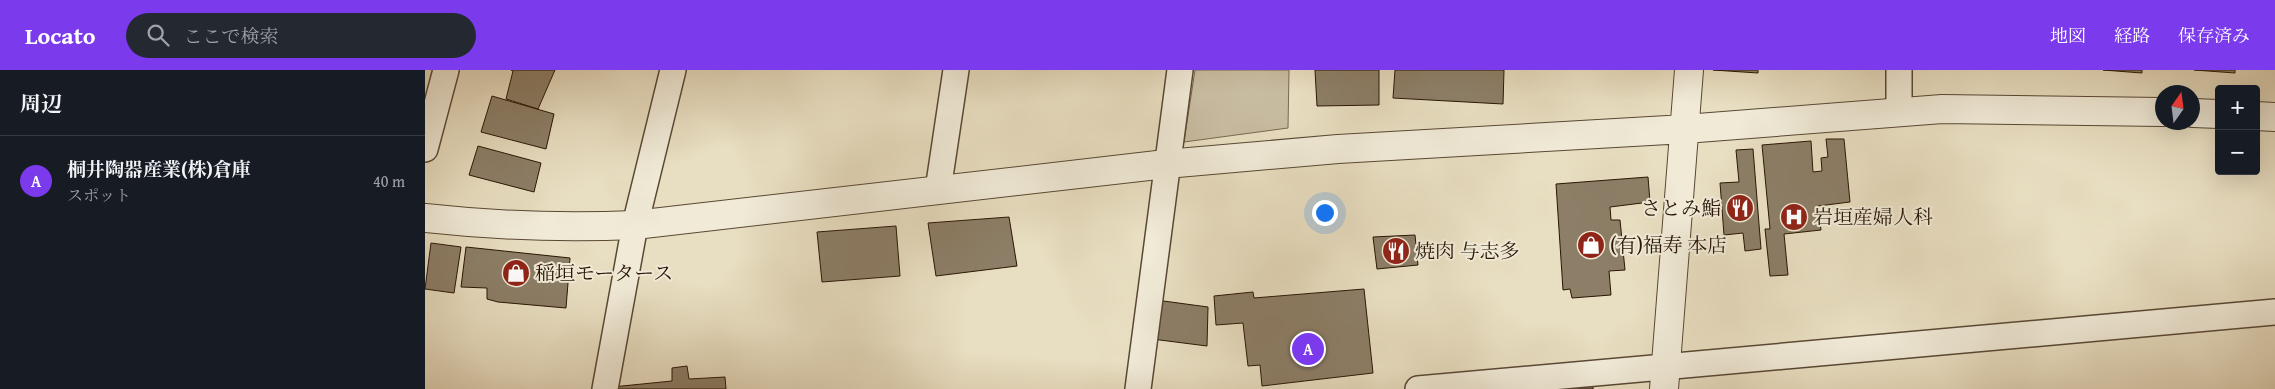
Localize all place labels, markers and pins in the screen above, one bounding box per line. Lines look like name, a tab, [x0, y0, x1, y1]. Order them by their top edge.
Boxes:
place label: さとみ鮨	[1641, 193, 1721, 222]
restaurant icon: さとみ鮨	[1725, 193, 1755, 223]
hospital icon: 岩垣産婦人科	[1779, 202, 1809, 232]
place label: 岩垣産婦人科	[1813, 202, 1933, 231]
shop icon: (有)福寿 本店	[1576, 230, 1606, 260]
place label: (有)福寿 本店	[1610, 230, 1727, 259]
restaurant icon: 焼肉 与志多	[1381, 236, 1411, 266]
place label: 焼肉 与志多	[1415, 236, 1519, 265]
shop icon: 稲垣モータース	[501, 258, 531, 288]
place label: 稲垣モータース	[535, 258, 673, 287]
pin: A	[1292, 330, 1324, 368]

